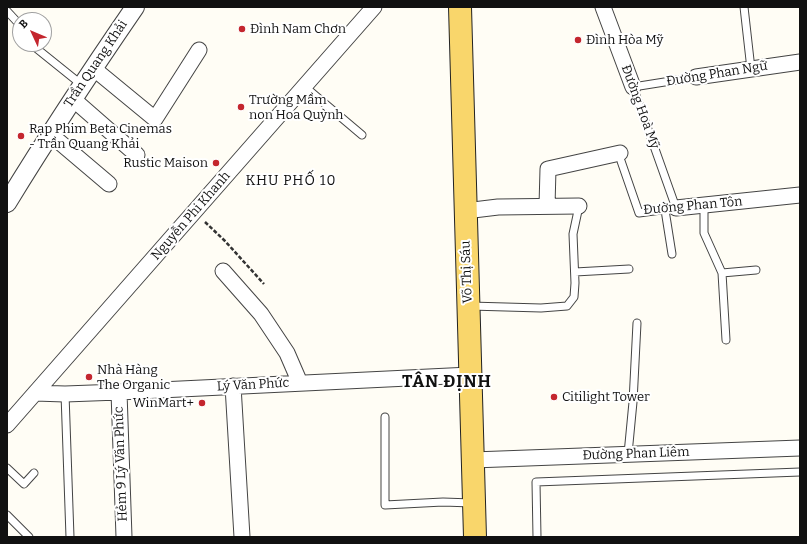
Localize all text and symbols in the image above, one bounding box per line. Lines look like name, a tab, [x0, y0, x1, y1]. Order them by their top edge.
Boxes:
north arrow	[12, 12, 52, 52]
text: B	[17, 17, 31, 31]
street label: Trần Quang Khải	[61, 17, 131, 111]
place label: Đình Nam Chơn	[250, 21, 346, 37]
marker: Đình Nam Chơn	[237, 24, 247, 34]
place label: Đình Hòa Mỹ	[586, 32, 663, 48]
marker: Đình Hòa Mỹ	[573, 35, 583, 45]
street label: Đường Phan Ngữ	[665, 58, 769, 90]
street label: Đường Hoà Mỹ	[618, 63, 662, 151]
place label: Trường Mầm non Hoa Quỳnh	[249, 92, 343, 123]
marker: Trường Mầm non Hoa Quỳnh	[236, 102, 246, 112]
place label: Rạp Phim Beta Cinemas - Trần Quang Khải	[29, 121, 172, 152]
marker: Rạp Phim Beta Cinemas - Trần Quang Khải	[16, 131, 26, 141]
place label: Rustic Maison	[123, 155, 208, 171]
marker: Rustic Maison	[211, 158, 221, 168]
street label: Nguyễn Phi Khanh	[148, 168, 234, 264]
district label: KHU PHỐ 10	[246, 173, 336, 189]
street label: Đường Phan Tôn	[643, 194, 743, 218]
street label: Võ Thị Sáu	[458, 240, 476, 304]
place label: Nhà Hàng The Organic	[97, 362, 170, 393]
marker: Nhà Hàng The Organic	[84, 372, 94, 382]
district label: TÂN ĐỊNH	[402, 372, 492, 392]
street label: Lý Văn Phức	[216, 375, 290, 395]
place label: Citilight Tower	[562, 389, 650, 405]
marker: Citilight Tower	[549, 392, 559, 402]
place label: WinMart+	[133, 395, 194, 411]
marker: WinMart+	[197, 398, 207, 408]
street label: Hẻm 9 Lý Văn Phức	[111, 406, 131, 522]
street label: Đường Phan Liêm	[582, 444, 690, 464]

